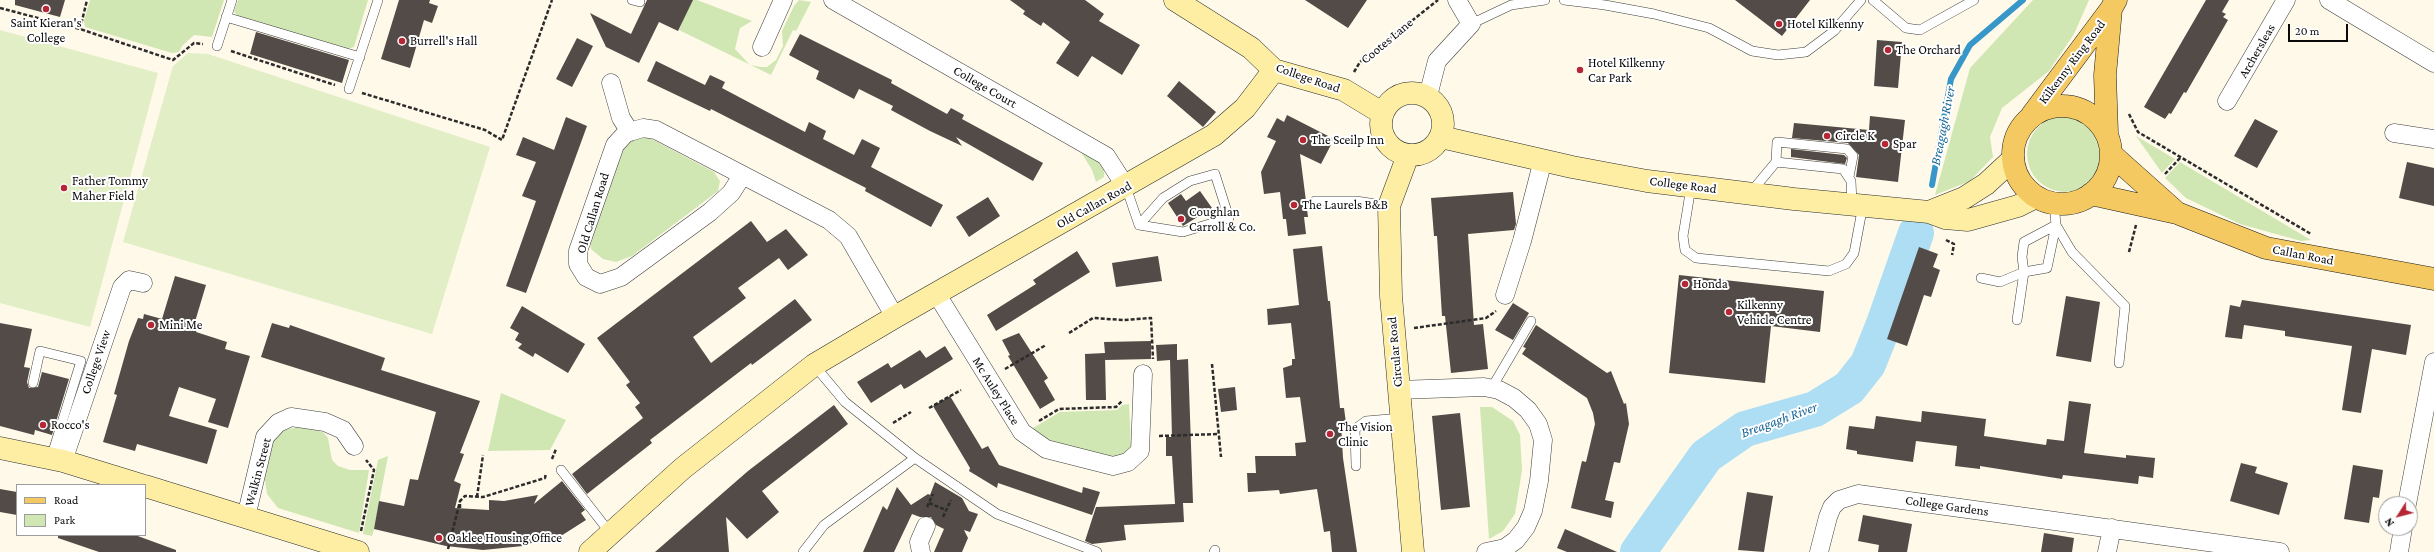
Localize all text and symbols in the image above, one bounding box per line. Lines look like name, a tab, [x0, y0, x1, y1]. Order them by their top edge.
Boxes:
marker: Saint Kieran's College	[41, 4, 51, 14]
place label: Saint Kieran's College	[10, 15, 82, 46]
street label: Cootes Lane	[1358, 15, 1416, 67]
place label: Hotel Kilkenny	[1787, 16, 1864, 32]
scale bar	[2290, 16, 2350, 42]
street label: Kilkenny Ring Road	[2035, 17, 2109, 107]
marker: Hotel Kilkenny	[1774, 19, 1784, 29]
street label: Archersleas	[2235, 21, 2279, 81]
text: 20 m	[2295, 24, 2319, 38]
place label: Burrell's Hall	[410, 33, 477, 49]
marker: Burrell's Hall	[397, 36, 407, 46]
place label: The Orchard	[1896, 42, 1961, 58]
marker: The Orchard	[1883, 45, 1893, 55]
place label: Hotel Kilkenny Car Park	[1588, 55, 1665, 86]
street label: College Road	[1274, 60, 1342, 96]
street label: College Court	[950, 63, 1020, 111]
marker: Hotel Kilkenny Car Park	[1575, 65, 1585, 75]
water label: Breagagh River	[1927, 85, 1959, 167]
place label: Circle K	[1835, 128, 1875, 144]
marker: Circle K	[1822, 131, 1832, 141]
place label: The Sceilp Inn	[1311, 132, 1384, 148]
marker: The Sceilp Inn	[1298, 135, 1308, 145]
place label: Spar	[1893, 136, 1917, 152]
marker: Spar	[1880, 139, 1890, 149]
street label: Old Callan Road	[573, 171, 613, 255]
place label: Father Tommy Maher Field	[72, 173, 148, 204]
street label: College Road	[1649, 173, 1717, 197]
street label: Old Callan Road	[1054, 178, 1134, 232]
marker: Father Tommy Maher Field	[59, 183, 69, 193]
place label: The Laurels B&B	[1302, 197, 1388, 213]
marker: The Laurels B&B	[1289, 200, 1299, 210]
place label: Coughlan Carroll & Co.	[1189, 204, 1256, 235]
marker: Coughlan Carroll & Co.	[1176, 214, 1186, 224]
street label: Callan Road	[2271, 241, 2335, 269]
place label: Honda	[1693, 276, 1728, 292]
marker: Honda	[1680, 279, 1690, 289]
place label: Kilkenny Vehicle Centre	[1737, 297, 1812, 328]
marker: Kilkenny Vehicle Centre	[1724, 307, 1734, 317]
street label: Circular Road	[1384, 316, 1406, 388]
place label: Mini Me	[159, 317, 203, 333]
marker: Mini Me	[146, 320, 156, 330]
street label: College View	[78, 328, 114, 396]
street label: Mc Auley Place	[969, 354, 1023, 428]
water label: Breagagh River	[1739, 398, 1819, 442]
place label: Rocco's	[51, 417, 90, 433]
place label: The Vision Clinic	[1338, 419, 1393, 450]
marker: Rocco's	[38, 420, 48, 430]
marker: The Vision Clinic	[1325, 429, 1335, 439]
street label: Walkin Street	[241, 436, 275, 508]
legend	[16, 484, 146, 536]
street label: College Gardens	[1904, 492, 1990, 520]
text: Road	[54, 493, 78, 507]
north arrow	[2378, 496, 2418, 536]
text: Park	[54, 513, 75, 527]
text: N	[2382, 516, 2396, 529]
place label: Oaklee Housing Office	[447, 530, 562, 546]
marker: Oaklee Housing Office	[434, 533, 444, 543]

